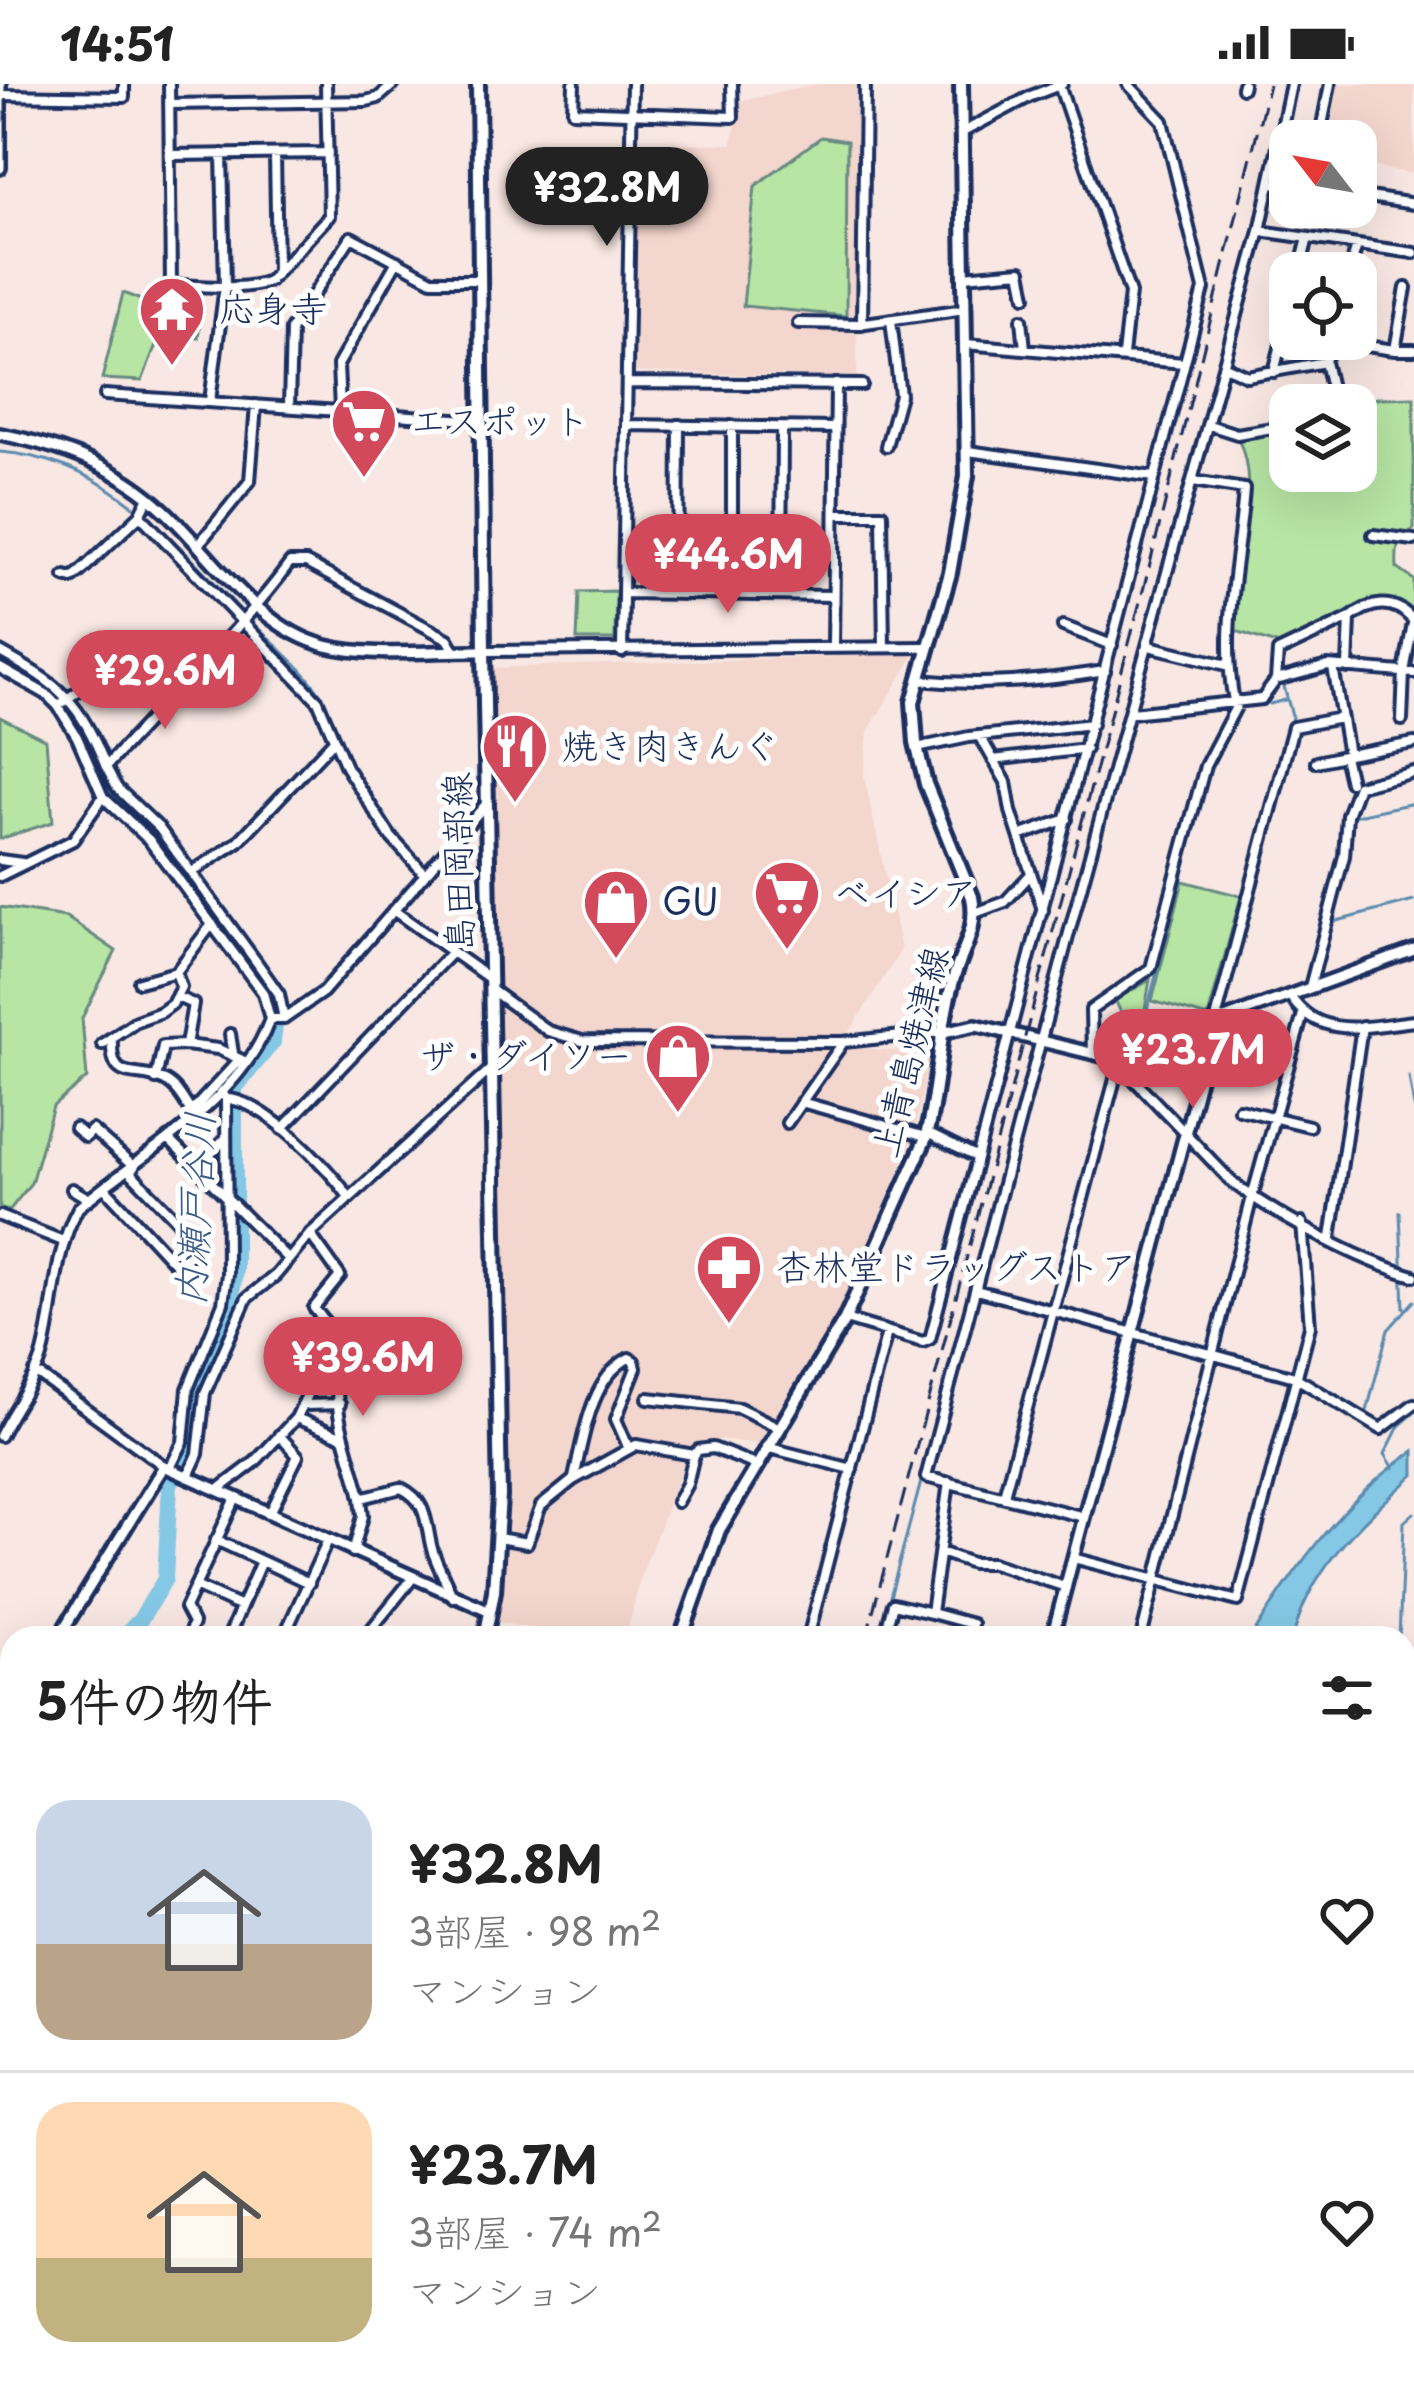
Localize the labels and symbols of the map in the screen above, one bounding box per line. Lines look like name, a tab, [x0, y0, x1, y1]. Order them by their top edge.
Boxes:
north arrow	[1269, 120, 1377, 228]
pin: ¥32.8M	[509, 147, 705, 249]
temple icon: 応身寺	[137, 274, 207, 368]
place label: 応身寺	[219, 280, 327, 334]
supermarket icon: エスポット	[329, 386, 399, 480]
place label: エスポット	[410, 392, 590, 446]
pin: ¥44.6M	[630, 514, 826, 616]
pin: ¥29.6M	[67, 630, 263, 732]
restaurant icon: 焼き肉きんぐ	[480, 711, 550, 805]
place label: 焼き肉きんぐ	[562, 717, 778, 771]
street label: 島田岡部線	[427, 772, 485, 953]
supermarket icon: ベイシア	[752, 858, 822, 952]
place label: ベイシア	[834, 864, 977, 918]
shop icon: GU	[581, 867, 651, 961]
place label: GU	[662, 873, 719, 927]
street label: 上青島焼津線	[856, 940, 960, 1163]
pin: ¥23.7M	[1095, 1009, 1291, 1111]
shop icon: ザ・ダイソー	[643, 1021, 713, 1115]
place label: ザ・ダイソー	[420, 1027, 632, 1081]
water label: 内瀬戸谷川	[158, 1110, 227, 1308]
pharmacy icon: 杏林堂ドラッグストア	[694, 1232, 764, 1326]
place label: 杏林堂ドラッグストア	[776, 1238, 1137, 1292]
pin: ¥39.6M	[265, 1317, 461, 1419]

